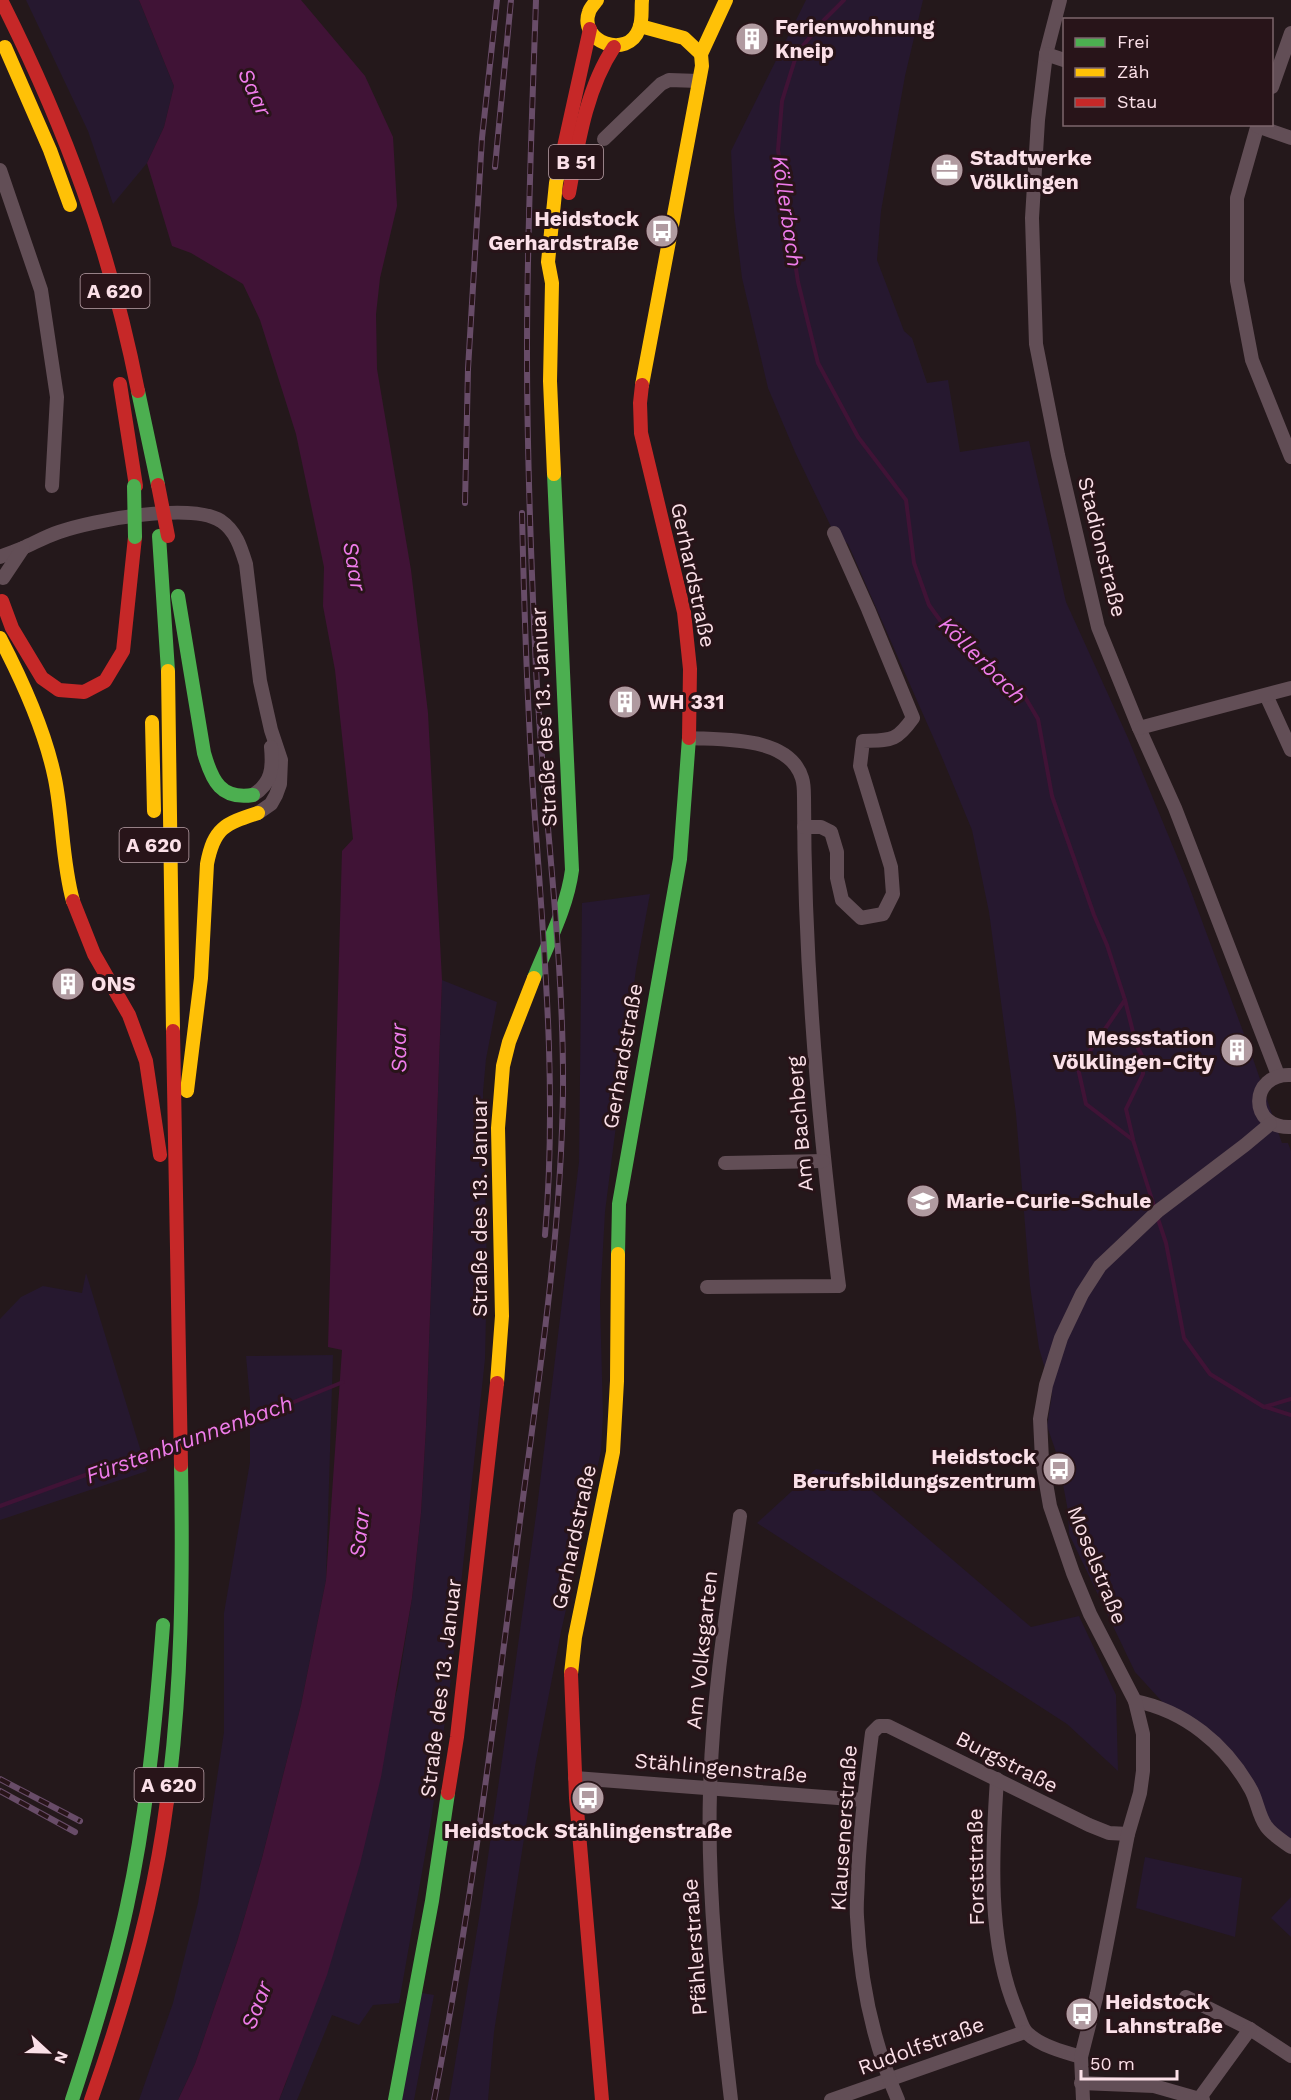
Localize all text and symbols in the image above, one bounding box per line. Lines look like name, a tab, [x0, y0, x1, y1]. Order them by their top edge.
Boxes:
place label: Ferienwohnung Kneip	[775, 14, 934, 63]
legend	[1063, 18, 1273, 126]
building icon: Ferienwohnung Kneip	[734, 21, 770, 57]
text: Frei	[1117, 31, 1149, 52]
text: Zäh	[1117, 61, 1150, 82]
water label: Saar	[233, 64, 277, 121]
text: Stau	[1117, 91, 1157, 112]
road number: B 51	[549, 145, 603, 179]
place label: Stadtwerke Völklingen	[970, 145, 1092, 194]
office icon: Stadtwerke Völklingen	[929, 152, 965, 188]
water label: Köllerbach	[767, 154, 808, 269]
place label: Heidstock Gerhardstraße	[488, 206, 640, 255]
bus stop icon: Heidstock Gerhardstraße	[644, 213, 680, 249]
road number: A 620	[80, 274, 150, 308]
street label: Stadionstraße	[1073, 474, 1132, 620]
street label: Gerhardstraße	[666, 500, 721, 650]
water label: Saar	[338, 539, 371, 594]
street label: Straße des 13. Januar	[525, 606, 562, 828]
water label: Köllerbach	[934, 612, 1031, 709]
building icon: WH 331	[607, 684, 643, 720]
place label: WH 331	[648, 689, 724, 714]
road number: A 620	[120, 828, 188, 862]
building icon: ONS	[50, 966, 86, 1002]
place label: ONS	[91, 971, 136, 996]
street label: Gerhardstraße	[597, 981, 648, 1131]
water label: Saar	[386, 1021, 411, 1073]
place label: Messstation Völklingen-City	[1053, 1025, 1214, 1074]
building icon: Messstation Völklingen-City	[1219, 1032, 1255, 1068]
street label: Am Bachberg	[781, 1054, 818, 1193]
street label: Straße des 13. Januar	[467, 1096, 492, 1317]
school or university icon: Marie-Curie-Schule	[905, 1183, 941, 1219]
place label: Marie-Curie-Schule	[946, 1188, 1151, 1213]
water label: Fürstenbrunnenbach	[82, 1390, 296, 1489]
place label: Heidstock Berufsbildungszentrum	[792, 1444, 1037, 1493]
bus stop icon: Heidstock Berufsbildungszentrum	[1041, 1451, 1077, 1487]
street label: Gerhardstraße	[546, 1462, 601, 1612]
street label: Moselstraße	[1062, 1502, 1132, 1627]
water label: Saar	[344, 1506, 375, 1559]
street label: Am Volksgarten	[681, 1569, 722, 1731]
street label: Straße des 13. Januar	[415, 1577, 466, 1799]
street label: Burgstraße	[952, 1725, 1062, 1798]
street label: Klausenerstraße	[825, 1744, 862, 1912]
street label: Stählingenstraße	[634, 1747, 809, 1788]
road number: A 620	[134, 1768, 204, 1802]
bus stop icon: Heidstock Stählingenstraße	[570, 1780, 606, 1816]
street label: Forststraße	[962, 1808, 989, 1926]
place label: Heidstock Stählingenstraße	[444, 1818, 732, 1843]
street label: Pfählerstraße	[677, 1878, 712, 2016]
water label: Saar	[236, 1976, 278, 2033]
place label: Heidstock Lahnstraße	[1105, 1989, 1223, 2038]
bus stop icon: Heidstock Lahnstraße	[1064, 1996, 1100, 2032]
street label: Rudolfstraße	[854, 2011, 987, 2080]
north arrow	[18, 2022, 78, 2082]
scale bar	[1081, 2043, 1177, 2081]
text: N	[50, 2048, 72, 2066]
text: 50 m	[1090, 2053, 1135, 2074]

